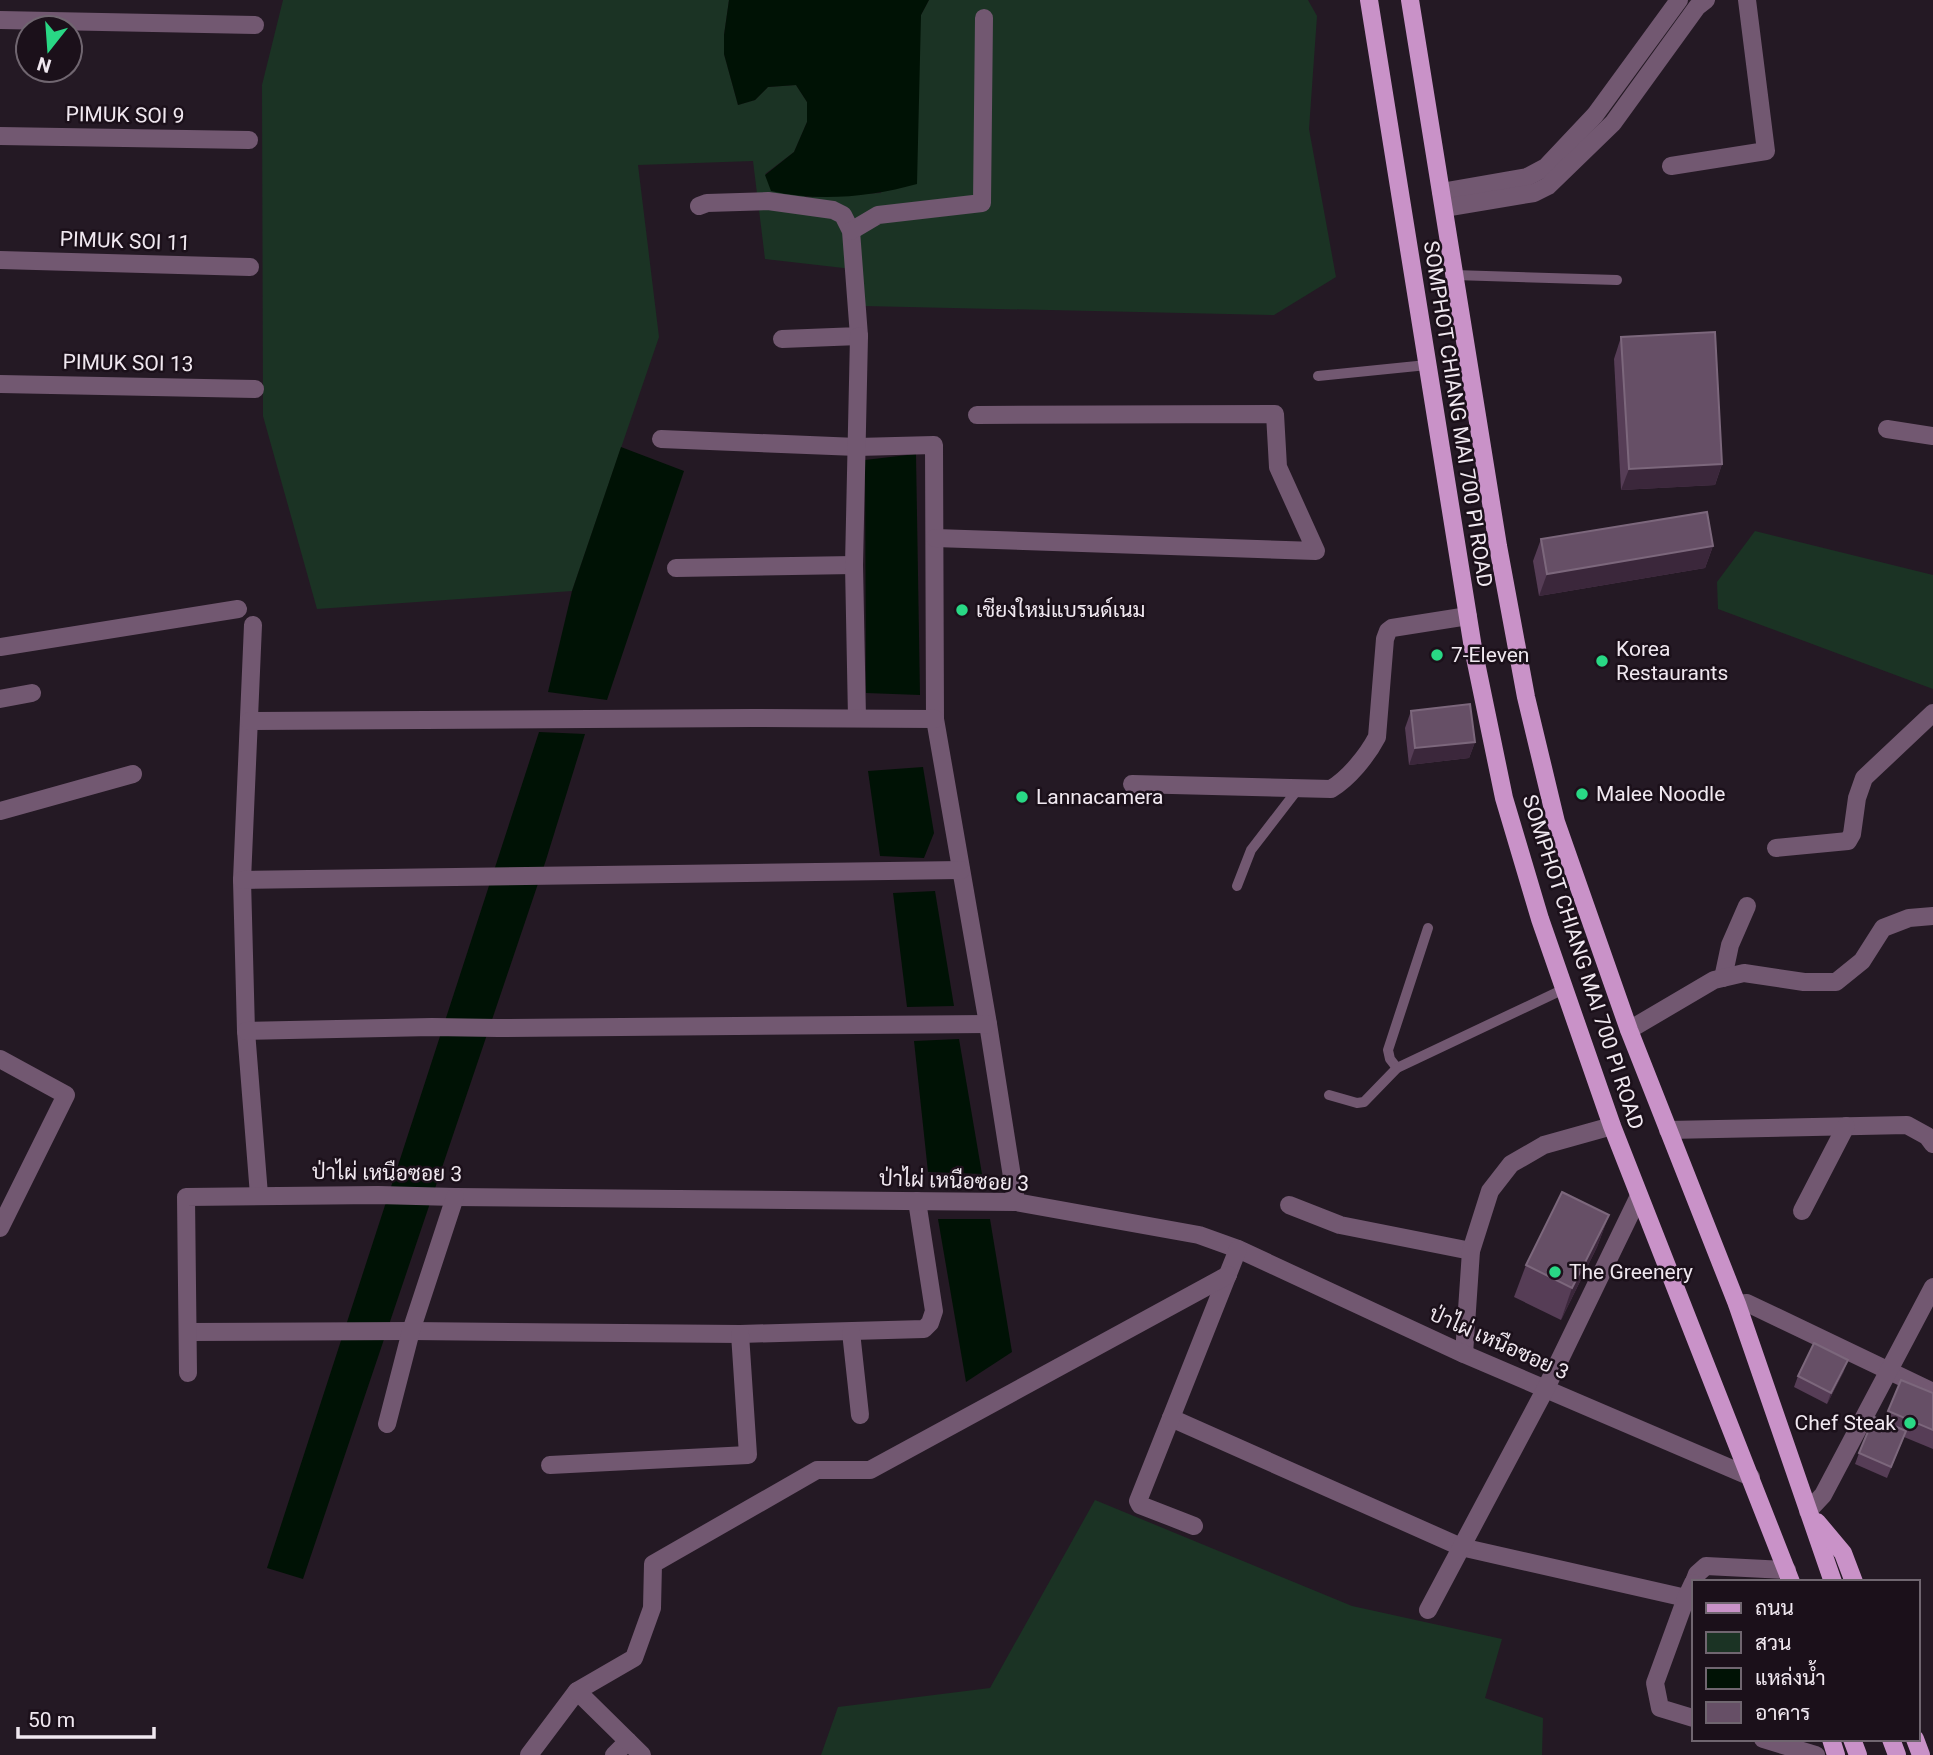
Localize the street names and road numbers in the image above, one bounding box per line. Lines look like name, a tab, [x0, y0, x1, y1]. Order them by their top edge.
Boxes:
street label: PIMUK SOI 9	[65, 102, 185, 128]
street label: PIMUK SOI 11	[59, 227, 191, 255]
street label: SOMPHOT CHIANG MAI 700 PI ROAD	[1419, 239, 1497, 589]
street label: PIMUK SOI 13	[62, 350, 194, 376]
street label: SOMPHOT CHIANG MAI 700 PI ROAD	[1517, 792, 1649, 1132]
street label: ป่าไผ่ เหนือซอย 3	[312, 1158, 462, 1186]
street label: ป่าไผ่ เหนือซอย 3	[878, 1164, 1030, 1196]
street label: ป่าไผ่ เหนือซอย 3	[1425, 1300, 1573, 1385]

